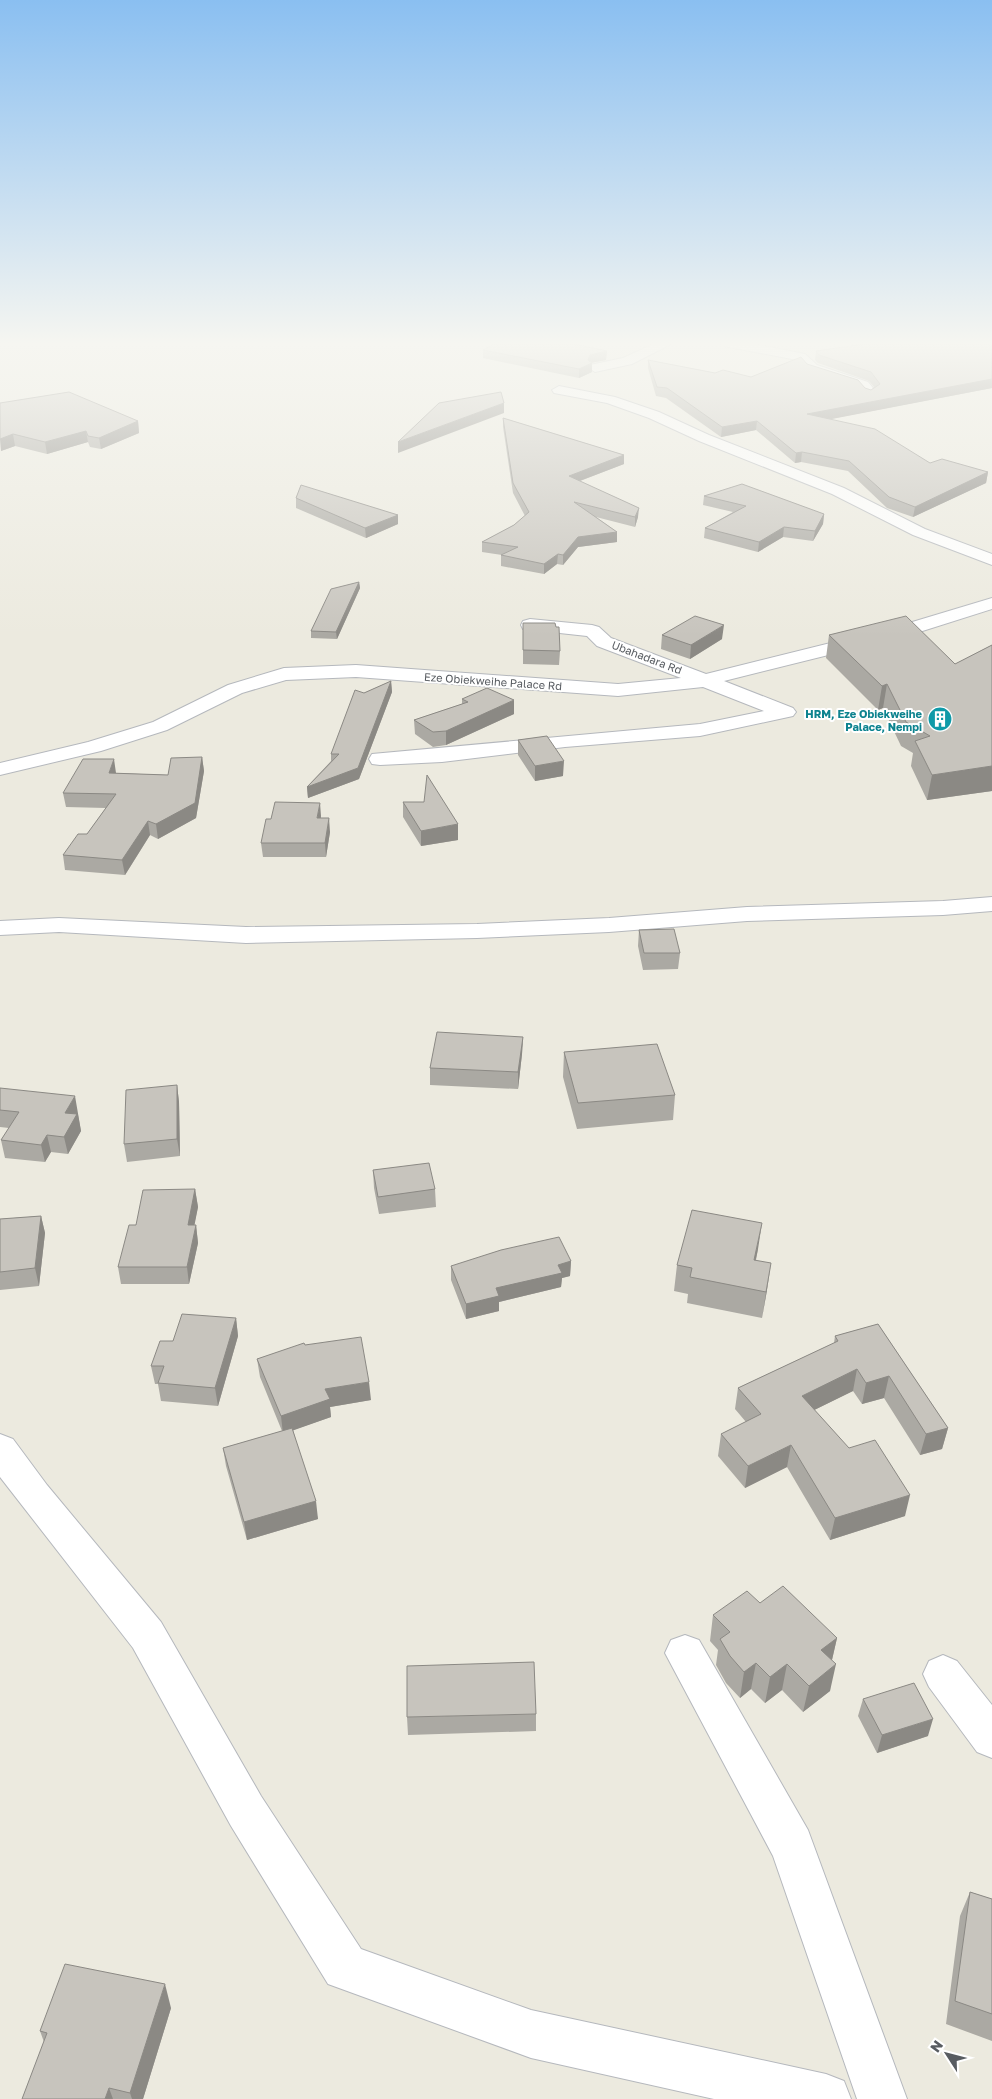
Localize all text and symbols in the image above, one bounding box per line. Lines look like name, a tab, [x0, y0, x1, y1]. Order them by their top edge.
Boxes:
street label: Ubahadara Rd	[610, 638, 684, 676]
street label: Eze Obiekweihe Palace Rd	[424, 670, 562, 692]
building icon: HRM, Eze Obiekweihe Palace, Nempi	[927, 706, 953, 732]
place label: HRM, Eze Obiekweihe Palace, Nempi	[805, 707, 923, 733]
north arrow	[922, 2029, 972, 2079]
text: N	[926, 2037, 946, 2055]

